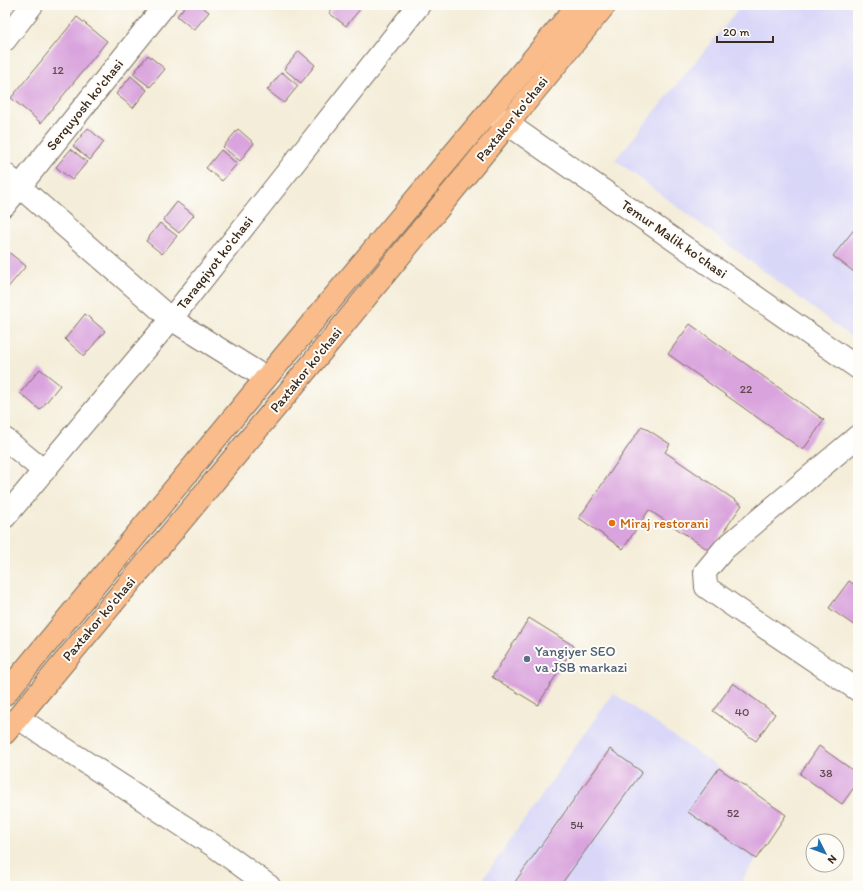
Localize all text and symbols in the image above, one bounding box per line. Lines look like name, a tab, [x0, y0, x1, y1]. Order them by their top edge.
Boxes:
scale bar	[717, 18, 773, 44]
text: 20 m	[723, 25, 750, 39]
street label: Serquyosh ko'chasi	[43, 56, 127, 154]
house number: 12	[52, 63, 65, 77]
street label: Paxtakor ko'chasi	[472, 73, 552, 165]
street label: Temur Malik ko'chasi	[618, 196, 730, 282]
street label: Taraqqiyot ko'chasi	[173, 213, 257, 313]
street label: Paxtakor ko'chasi	[266, 324, 346, 416]
house number: 22	[740, 382, 753, 396]
place label: Miraj restorani	[620, 515, 709, 532]
marker: Miraj restorani	[607, 518, 617, 528]
street label: Paxtakor ko'chasi	[59, 573, 139, 665]
place label: Yangiyer SEO va JSB markazi	[535, 643, 627, 676]
marker: Yangiyer SEO va JSB markazi	[522, 654, 532, 664]
house number: 40	[735, 705, 749, 719]
house number: 38	[819, 766, 833, 780]
house number: 52	[727, 806, 740, 820]
house number: 54	[570, 818, 584, 832]
north arrow	[805, 833, 845, 873]
text: N	[825, 852, 839, 866]

